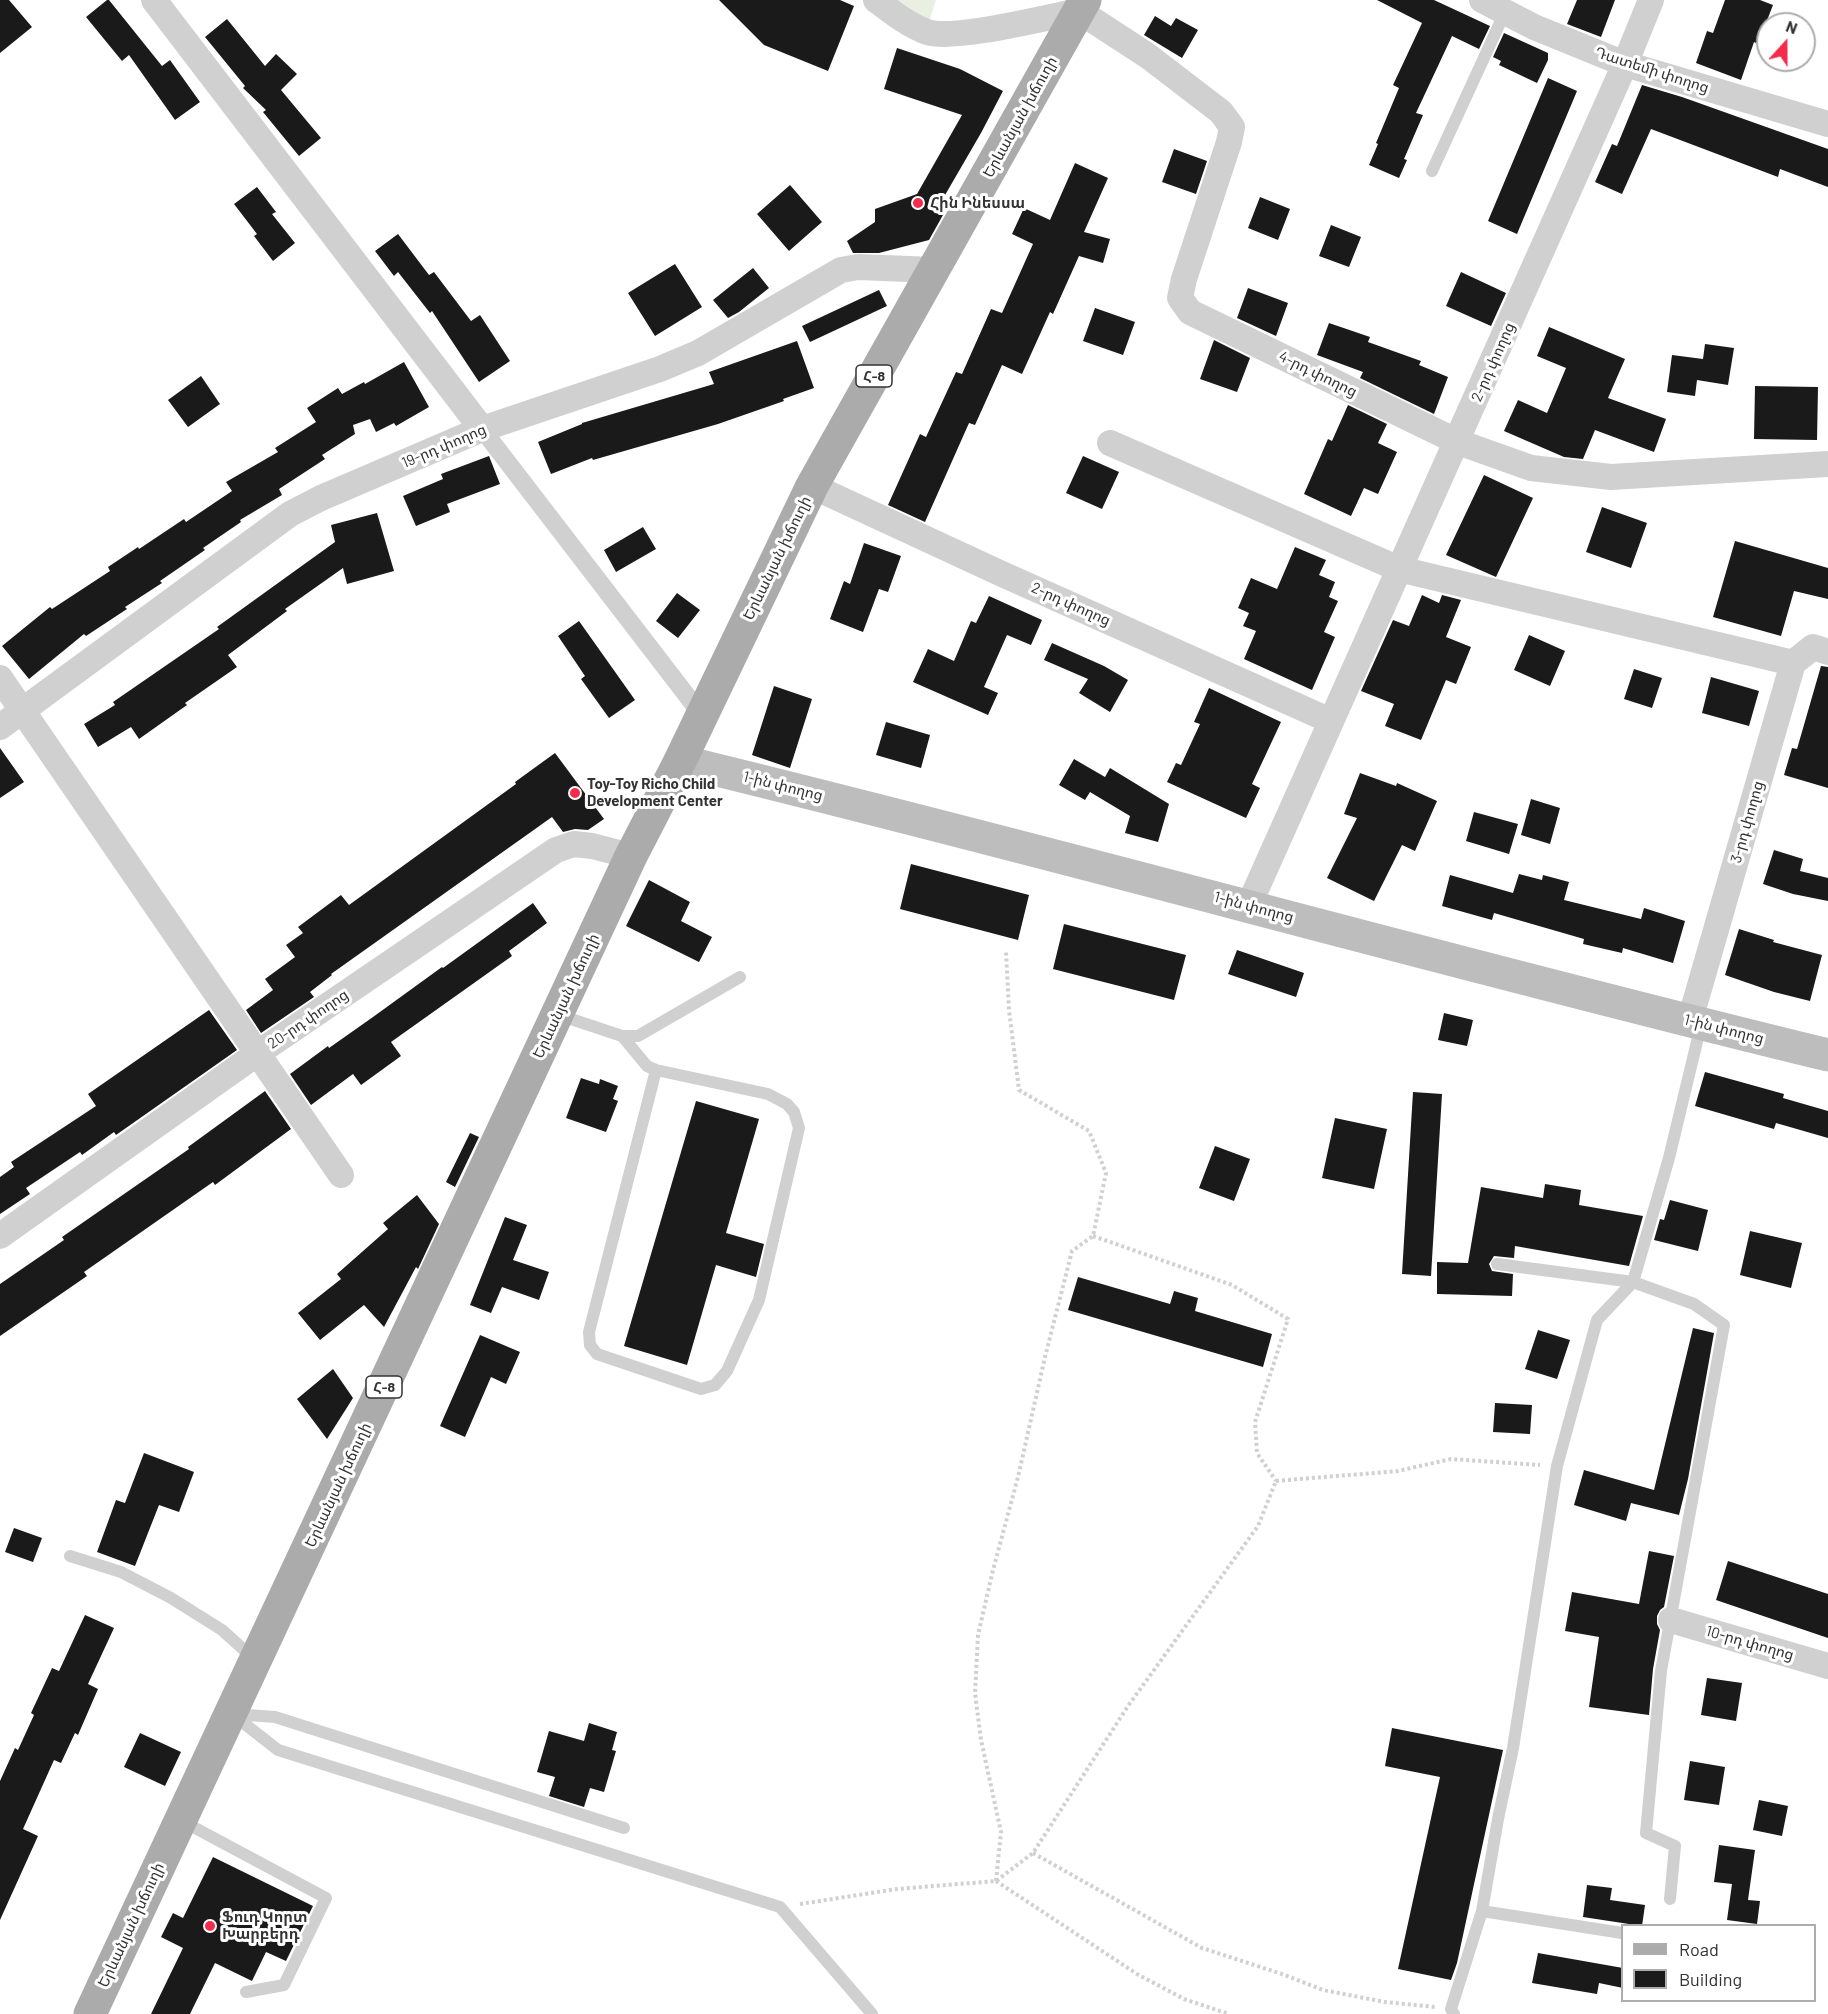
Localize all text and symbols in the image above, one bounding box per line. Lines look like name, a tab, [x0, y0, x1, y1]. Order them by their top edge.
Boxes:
north arrow	[1756, 12, 1816, 72]
text: N	[1784, 16, 1800, 37]
street label: Դատեմի փողոց	[1593, 43, 1711, 97]
street label: Երևանյան խճուղի	[979, 53, 1061, 181]
place label: Հին Ինեսսա	[930, 194, 1025, 212]
marker: Հին Ինեսսա	[911, 196, 925, 210]
street label: 2-րդ փողոց	[1467, 320, 1519, 404]
street label: 4-րդ փողոց	[1276, 347, 1360, 401]
road number: Հ-8	[856, 365, 892, 387]
street label: 19-րդ փողոց	[399, 420, 489, 472]
street label: Երևանյան խճուղի	[739, 493, 815, 623]
street label: 2-րդ փողոց	[1029, 578, 1113, 630]
street label: 1-ին փողոց	[741, 767, 825, 805]
place label: Toy-Toy Richo Child Development Center	[587, 775, 723, 810]
street label: 3-րդ փողոց	[1727, 779, 1767, 865]
marker: Toy-Toy Richo Child Development Center	[568, 786, 582, 800]
street label: 1-ին փողոց	[1212, 888, 1296, 926]
street label: Երևանյան խճուղի	[529, 931, 603, 1061]
street label: 20-րդ փողոց	[264, 985, 352, 1053]
street label: 1-ին փողոց	[1682, 1010, 1766, 1048]
road number: Հ-8	[366, 1376, 402, 1398]
street label: Երևանյան խճուղի	[301, 1420, 375, 1550]
street label: 10-րդ փողոց	[1704, 1622, 1796, 1664]
street label: Երևանյան խճուղի	[94, 1860, 168, 1990]
place label: Ֆուդ Կորտ Խարբերդ	[222, 1908, 308, 1943]
marker: Ֆուդ Կորտ Խարբերդ	[203, 1919, 217, 1933]
legend	[1621, 1924, 1816, 2002]
text: Road	[1679, 1938, 1719, 1960]
text: Building	[1679, 1968, 1742, 1990]

